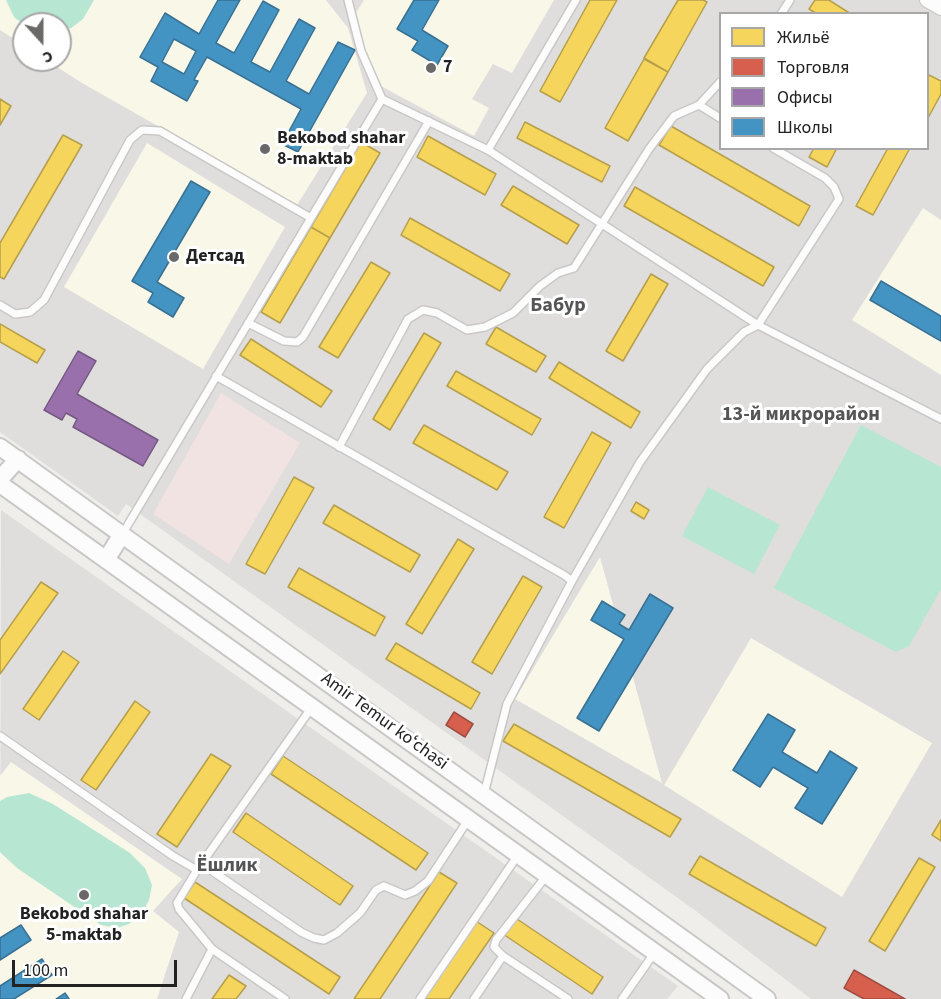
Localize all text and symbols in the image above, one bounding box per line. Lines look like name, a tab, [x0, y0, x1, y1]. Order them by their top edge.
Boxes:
north arrow	[12, 12, 72, 72]
legend	[719, 12, 929, 150]
text: Жильё	[777, 25, 829, 50]
text: С	[39, 45, 56, 69]
text: Торговля	[777, 55, 850, 80]
place label: 7	[443, 57, 453, 79]
marker: 7	[424, 61, 438, 75]
text: Офисы	[777, 85, 833, 110]
text: Школы	[777, 115, 833, 140]
place label: Bekobod shahar 8-maktab	[277, 128, 405, 170]
marker: Bekobod shahar 8-maktab	[258, 142, 272, 156]
place label: Детсад	[186, 246, 244, 268]
marker: Детсад	[167, 250, 181, 264]
district label: Бабур	[530, 295, 586, 319]
district label: 13-й микрорайон	[722, 404, 880, 428]
street label: Amir Temur koʻchasi	[316, 669, 452, 775]
district label: Ёшлик	[196, 855, 258, 879]
marker: Bekobod shahar 5-maktab	[77, 888, 91, 902]
place label: Bekobod shahar 5-maktab	[20, 904, 148, 946]
scale bar	[15, 948, 180, 986]
text: 100 m	[23, 958, 68, 983]

